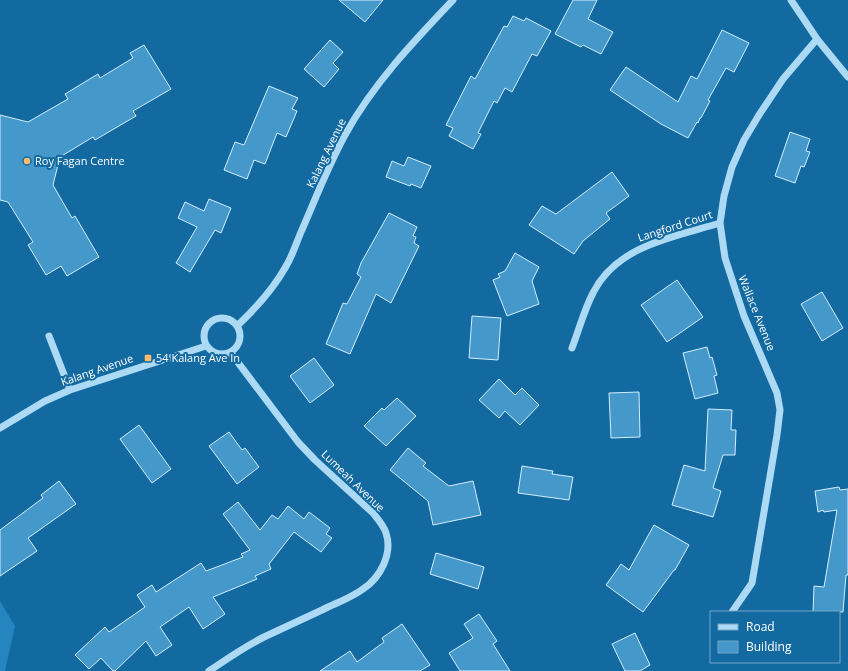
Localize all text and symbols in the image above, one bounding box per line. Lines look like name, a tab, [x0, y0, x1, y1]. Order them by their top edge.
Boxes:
street label: Kalang Avenue	[302, 116, 349, 190]
place label: Roy Fagan Centre	[35, 153, 125, 168]
marker: Roy Fagan Centre	[22, 156, 32, 166]
street label: Langford Court	[636, 206, 714, 245]
street label: Wallace Avenue	[735, 273, 780, 353]
street label: Kalang Avenue	[59, 350, 135, 389]
place label: 54 Kalang Ave In	[156, 350, 240, 365]
marker: 54 Kalang Ave In	[143, 353, 153, 363]
street label: Lumeah Avenue	[318, 446, 388, 515]
legend	[710, 611, 840, 663]
text: Road	[746, 618, 775, 635]
text: Building	[746, 638, 792, 655]

